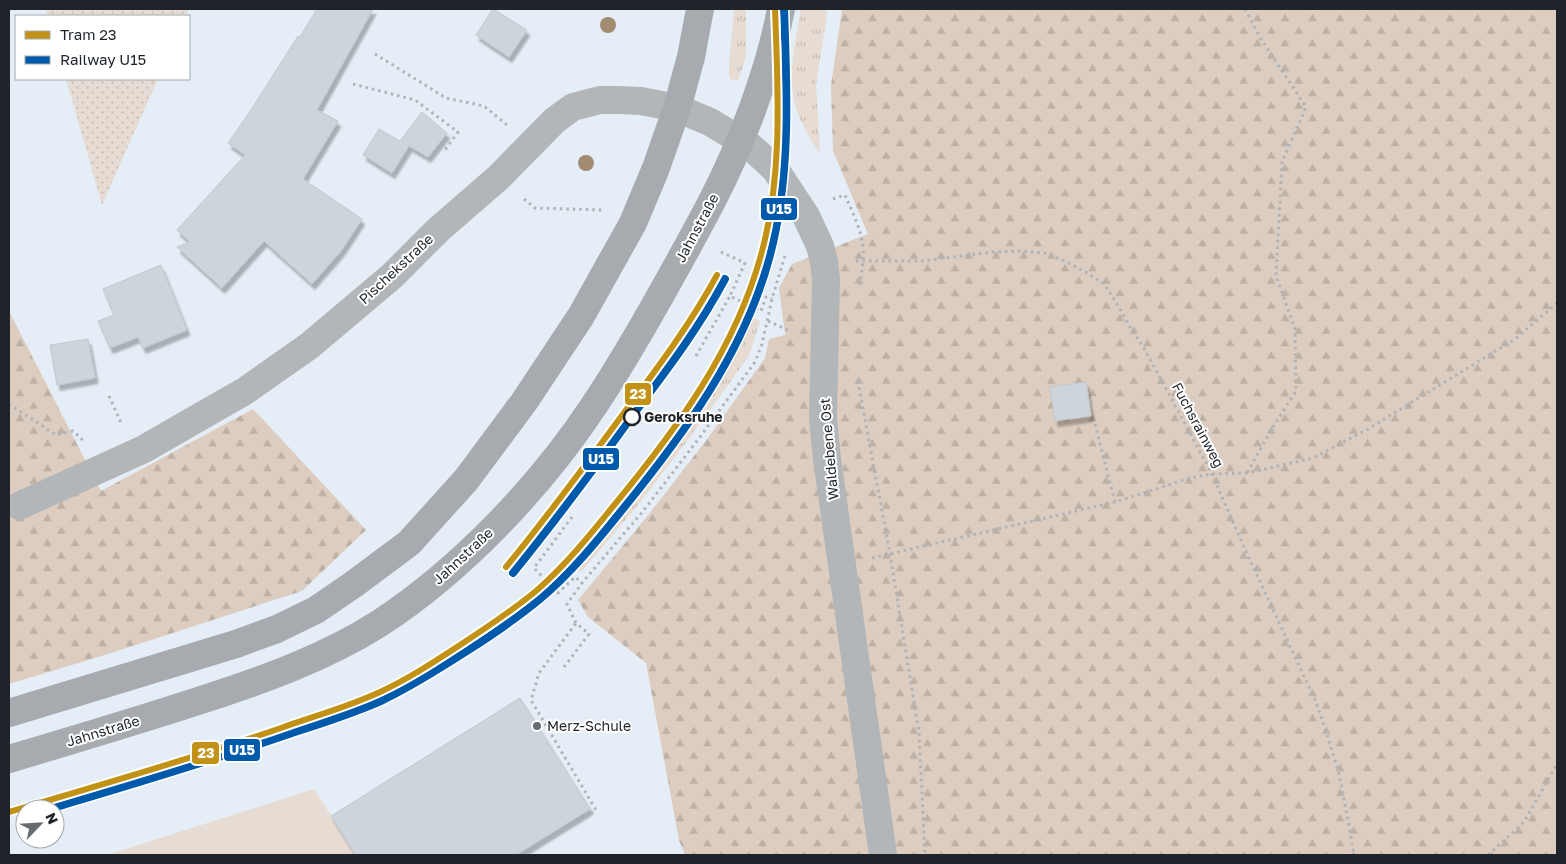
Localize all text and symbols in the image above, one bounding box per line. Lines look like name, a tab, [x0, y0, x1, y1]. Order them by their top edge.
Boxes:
legend	[15, 15, 190, 80]
text: Tram 23	[60, 25, 117, 43]
text: Railway U15	[60, 50, 146, 68]
street label: Jahnstraße	[671, 190, 722, 265]
line badge: U15	[760, 197, 798, 221]
text: U15	[766, 200, 792, 217]
street label: Pischekstraße	[355, 230, 436, 307]
street label: Fuchsrainweg	[1169, 379, 1228, 470]
line badge: 23	[624, 382, 652, 406]
text: 23	[629, 385, 647, 402]
street label: Waldebene Ost	[816, 397, 841, 501]
marker: Geroksruhe	[623, 408, 641, 426]
place label: Geroksruhe	[644, 408, 723, 425]
line badge: U15	[582, 447, 620, 471]
text: U15	[588, 450, 614, 467]
street label: Jahnstraße	[429, 524, 496, 588]
street label: Jahnstraße	[64, 711, 141, 750]
place label: Merz-Schule	[547, 717, 631, 734]
marker: Merz-Schule	[531, 720, 543, 732]
line badge: U15	[223, 738, 261, 762]
line badge: 23	[191, 741, 220, 765]
text: U15	[229, 741, 255, 758]
text: 23	[197, 744, 215, 761]
north arrow	[15, 799, 65, 849]
text: N	[42, 810, 62, 827]

